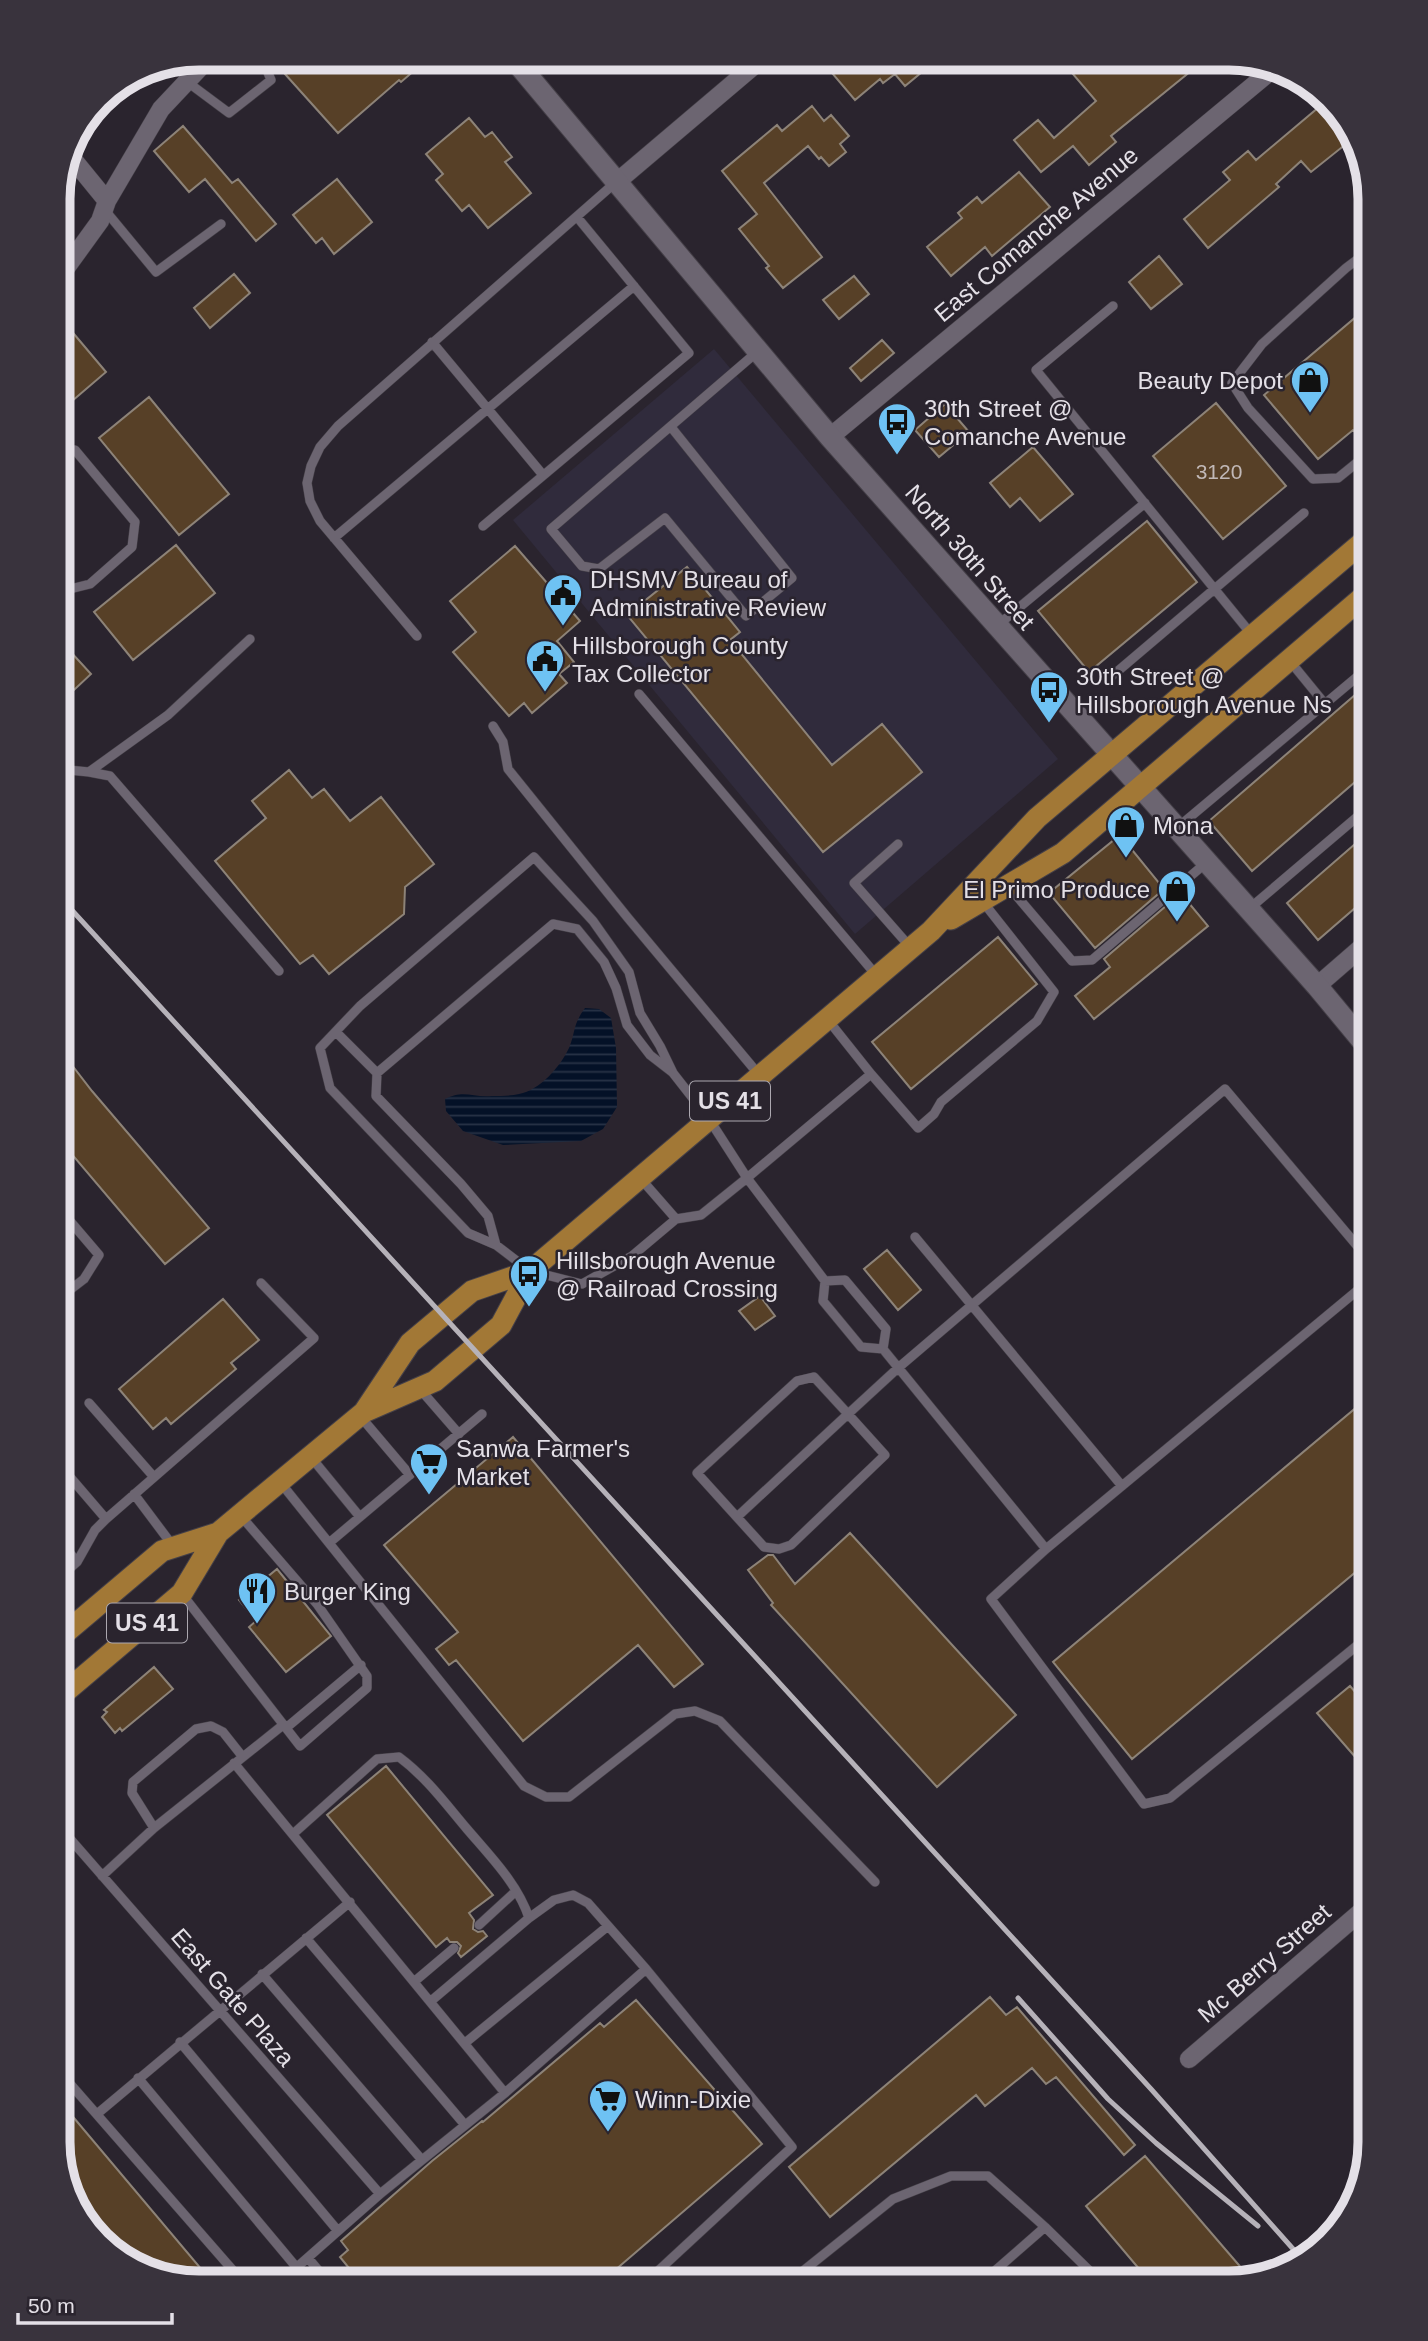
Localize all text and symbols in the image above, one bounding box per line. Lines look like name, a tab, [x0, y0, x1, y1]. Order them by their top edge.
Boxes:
street label: East Comanche Avenue	[929, 141, 1143, 327]
shop icon: Beauty Depot	[1289, 359, 1331, 414]
place label: Beauty Depot	[1138, 367, 1283, 394]
place label: 30th Street @ Comanche Avenue	[924, 395, 1126, 450]
bus stop icon: 30th Street @ Comanche Avenue	[876, 401, 918, 456]
house number: 3120	[1196, 460, 1242, 483]
street label: North 30th Street	[900, 479, 1040, 635]
place label: DHSMV Bureau of Administrative Review	[590, 566, 827, 621]
public building icon: DHSMV Bureau of Administrative Review	[542, 572, 584, 627]
place label: Hillsborough County Tax Collector	[572, 632, 788, 687]
public building icon: Hillsborough County Tax Collector	[524, 638, 566, 693]
place label: 30th Street @ Hillsborough Avenue Ns	[1076, 663, 1332, 718]
bus stop icon: 30th Street @ Hillsborough Avenue Ns	[1028, 669, 1070, 724]
shop icon: Mona	[1105, 804, 1147, 859]
place label: Mona	[1153, 812, 1214, 839]
shop icon: El Primo Produce	[1156, 868, 1198, 923]
place label: El Primo Produce	[963, 876, 1150, 903]
road number: US 41	[690, 1082, 770, 1120]
place label: Hillsborough Avenue @ Railroad Crossing	[556, 1247, 778, 1302]
bus stop icon: Hillsborough Avenue @ Railroad Crossing	[508, 1253, 550, 1308]
place label: Sanwa Farmer's Market	[456, 1435, 630, 1490]
supermarket icon: Sanwa Farmer's Market	[408, 1441, 450, 1496]
restaurant icon: Burger King	[236, 1570, 278, 1625]
place label: Burger King	[284, 1578, 411, 1605]
road number: US 41	[107, 1604, 187, 1642]
street label: Mc Berry Street	[1192, 1898, 1336, 2028]
street label: East Gate Plaza	[166, 1923, 301, 2072]
supermarket icon: Winn-Dixie	[587, 2078, 629, 2133]
place label: Winn-Dixie	[635, 2086, 751, 2113]
scale bar	[18, 2282, 172, 2326]
text: 50 m	[28, 2294, 75, 2317]

